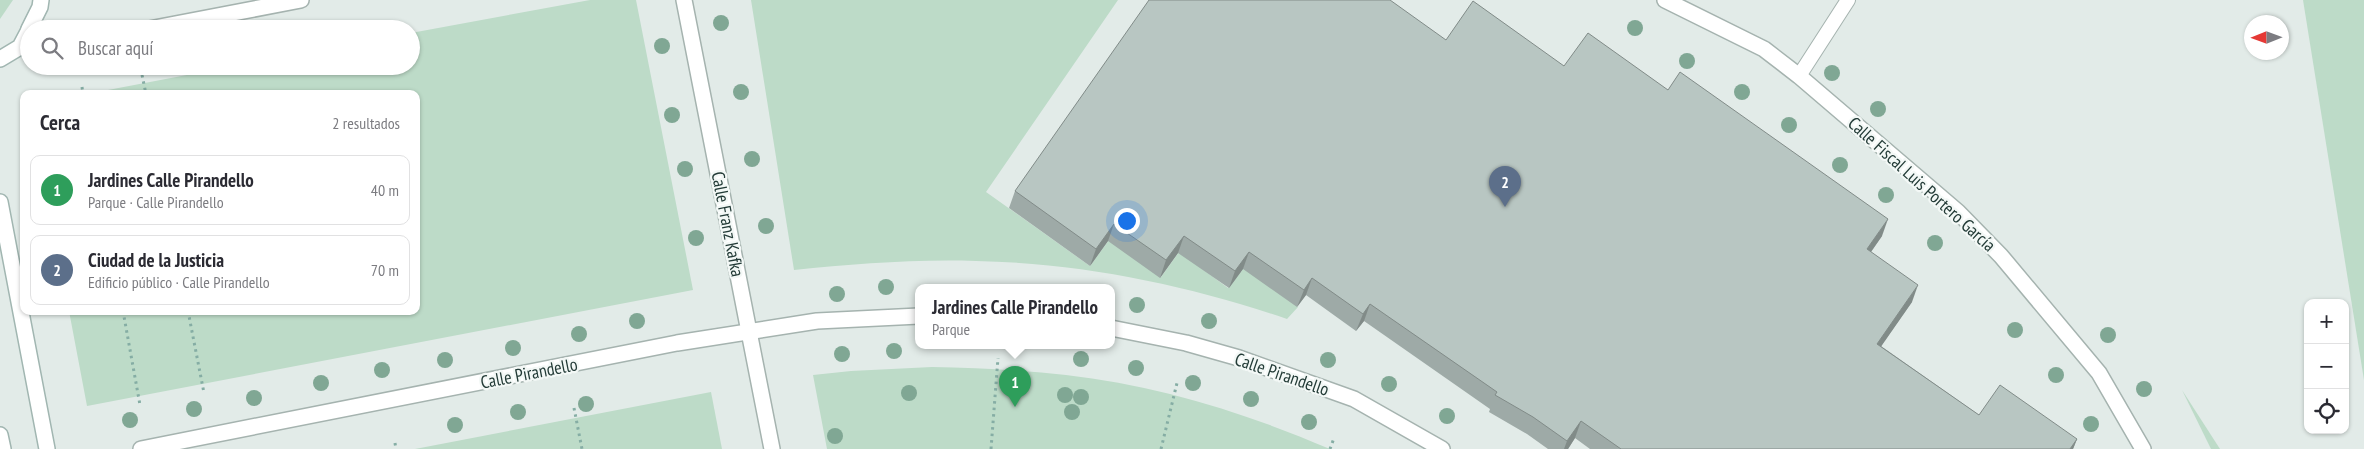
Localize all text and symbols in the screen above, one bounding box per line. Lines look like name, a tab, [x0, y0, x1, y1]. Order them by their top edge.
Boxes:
north arrow	[2244, 15, 2289, 60]
search box	[20, 20, 420, 75]
icon: search	[38, 34, 66, 62]
text: Buscar aquí	[78, 36, 153, 60]
text: Cerca	[40, 109, 80, 136]
street label: Calle Fiscal Luis Portero García	[1843, 112, 2001, 256]
text: 2 resultados	[332, 113, 400, 133]
pin: 2	[1489, 166, 1521, 207]
text: Jardines Calle Pirandello	[88, 168, 254, 192]
street label: Calle Franz Kafka	[707, 169, 749, 279]
text: 1	[53, 180, 61, 200]
text: 40 m	[371, 180, 399, 200]
text: Parque · Calle Pirandello	[88, 192, 224, 212]
your location	[1114, 208, 1140, 234]
text: Ciudad de la Justicia	[88, 248, 224, 272]
text: 2	[53, 260, 61, 280]
text: 70 m	[371, 260, 399, 280]
text: Edificio público · Calle Pirandello	[88, 272, 270, 292]
popup	[915, 284, 1115, 349]
text: Jardines Calle Pirandello	[932, 295, 1098, 319]
map controls	[2304, 299, 2349, 434]
button: +	[2304, 299, 2349, 344]
text: Parque	[932, 319, 970, 339]
button: −	[2304, 344, 2349, 389]
street label: Calle Pirandello	[1232, 347, 1332, 401]
street label: Calle Pirandello	[479, 352, 580, 394]
pin: 1	[999, 366, 1031, 407]
button: locate	[2304, 389, 2349, 434]

